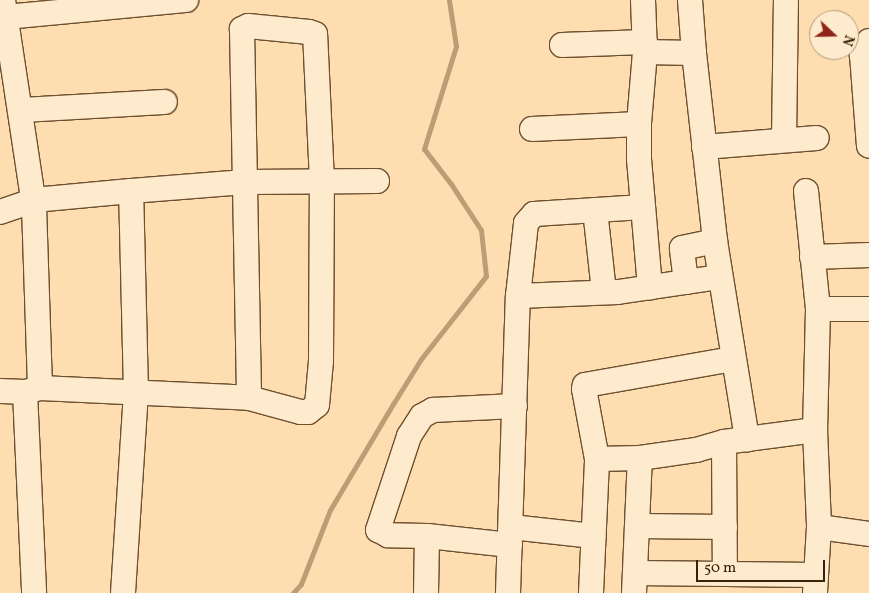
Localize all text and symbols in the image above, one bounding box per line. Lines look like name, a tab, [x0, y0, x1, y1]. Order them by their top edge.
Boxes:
north arrow	[809, 10, 859, 60]
text: N	[837, 32, 858, 48]
scale bar	[699, 550, 828, 582]
text: 50 m	[704, 558, 736, 579]

